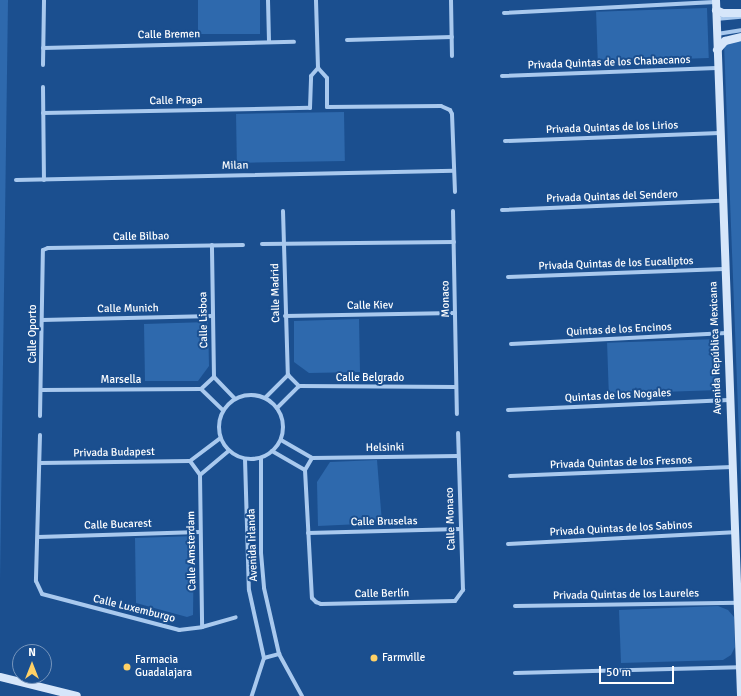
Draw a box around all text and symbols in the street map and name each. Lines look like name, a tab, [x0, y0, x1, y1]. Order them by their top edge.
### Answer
street label: Calle Bremen	[138, 28, 200, 42]
street label: Privada Quintas de los Chabacanos	[527, 54, 691, 72]
street label: Calle Praga	[149, 94, 203, 108]
street label: Privada Quintas de los Lirios	[546, 119, 678, 137]
street label: Milan	[222, 159, 248, 173]
street label: Privada Quintas del Sendero	[546, 188, 678, 206]
street label: Calle Bilbao	[113, 230, 169, 244]
street label: Privada Quintas de los Eucaliptos	[538, 255, 694, 273]
street label: Calle Madrid	[269, 263, 283, 323]
street label: Monaco	[439, 280, 453, 318]
street label: Avenida República Mexicana	[707, 281, 725, 415]
street label: Calle Lisboa	[197, 292, 211, 348]
street label: Calle Kiev	[347, 299, 393, 313]
street label: Calle Munich	[97, 302, 159, 316]
street label: Calle Oporto	[26, 305, 40, 363]
street label: Quintas de los Encinos	[566, 321, 672, 339]
street label: Calle Belgrado	[336, 371, 404, 385]
street label: Marsella	[101, 373, 141, 387]
street label: Quintas de los Nogales	[564, 387, 672, 405]
street label: Helsinki	[366, 441, 404, 455]
street label: Privada Budapest	[73, 446, 155, 460]
street label: Privada Quintas de los Fresnos	[550, 454, 692, 472]
street label: Calle Monaco	[443, 487, 459, 551]
street label: Avenida Irlanda	[245, 508, 261, 582]
street label: Calle Amsterdam	[185, 511, 199, 591]
street label: Calle Bruselas	[350, 515, 418, 529]
street label: Calle Bucarest	[84, 517, 152, 533]
street label: Privada Quintas de los Sabinos	[549, 519, 693, 539]
street label: Calle Berlín	[355, 587, 409, 601]
street label: Privada Quintas de los Laureles	[553, 587, 699, 603]
street label: Calle Luxemburgo	[92, 592, 176, 626]
north arrow	[12, 644, 52, 684]
text: N	[28, 646, 36, 659]
place label: Farmville	[382, 651, 425, 665]
marker: Farmville	[369, 653, 379, 663]
place label: Farmacia Guadalajara	[135, 654, 192, 680]
scale bar	[601, 658, 676, 684]
marker: Farmacia Guadalajara	[122, 662, 132, 672]
text: 50 m	[606, 665, 631, 680]

